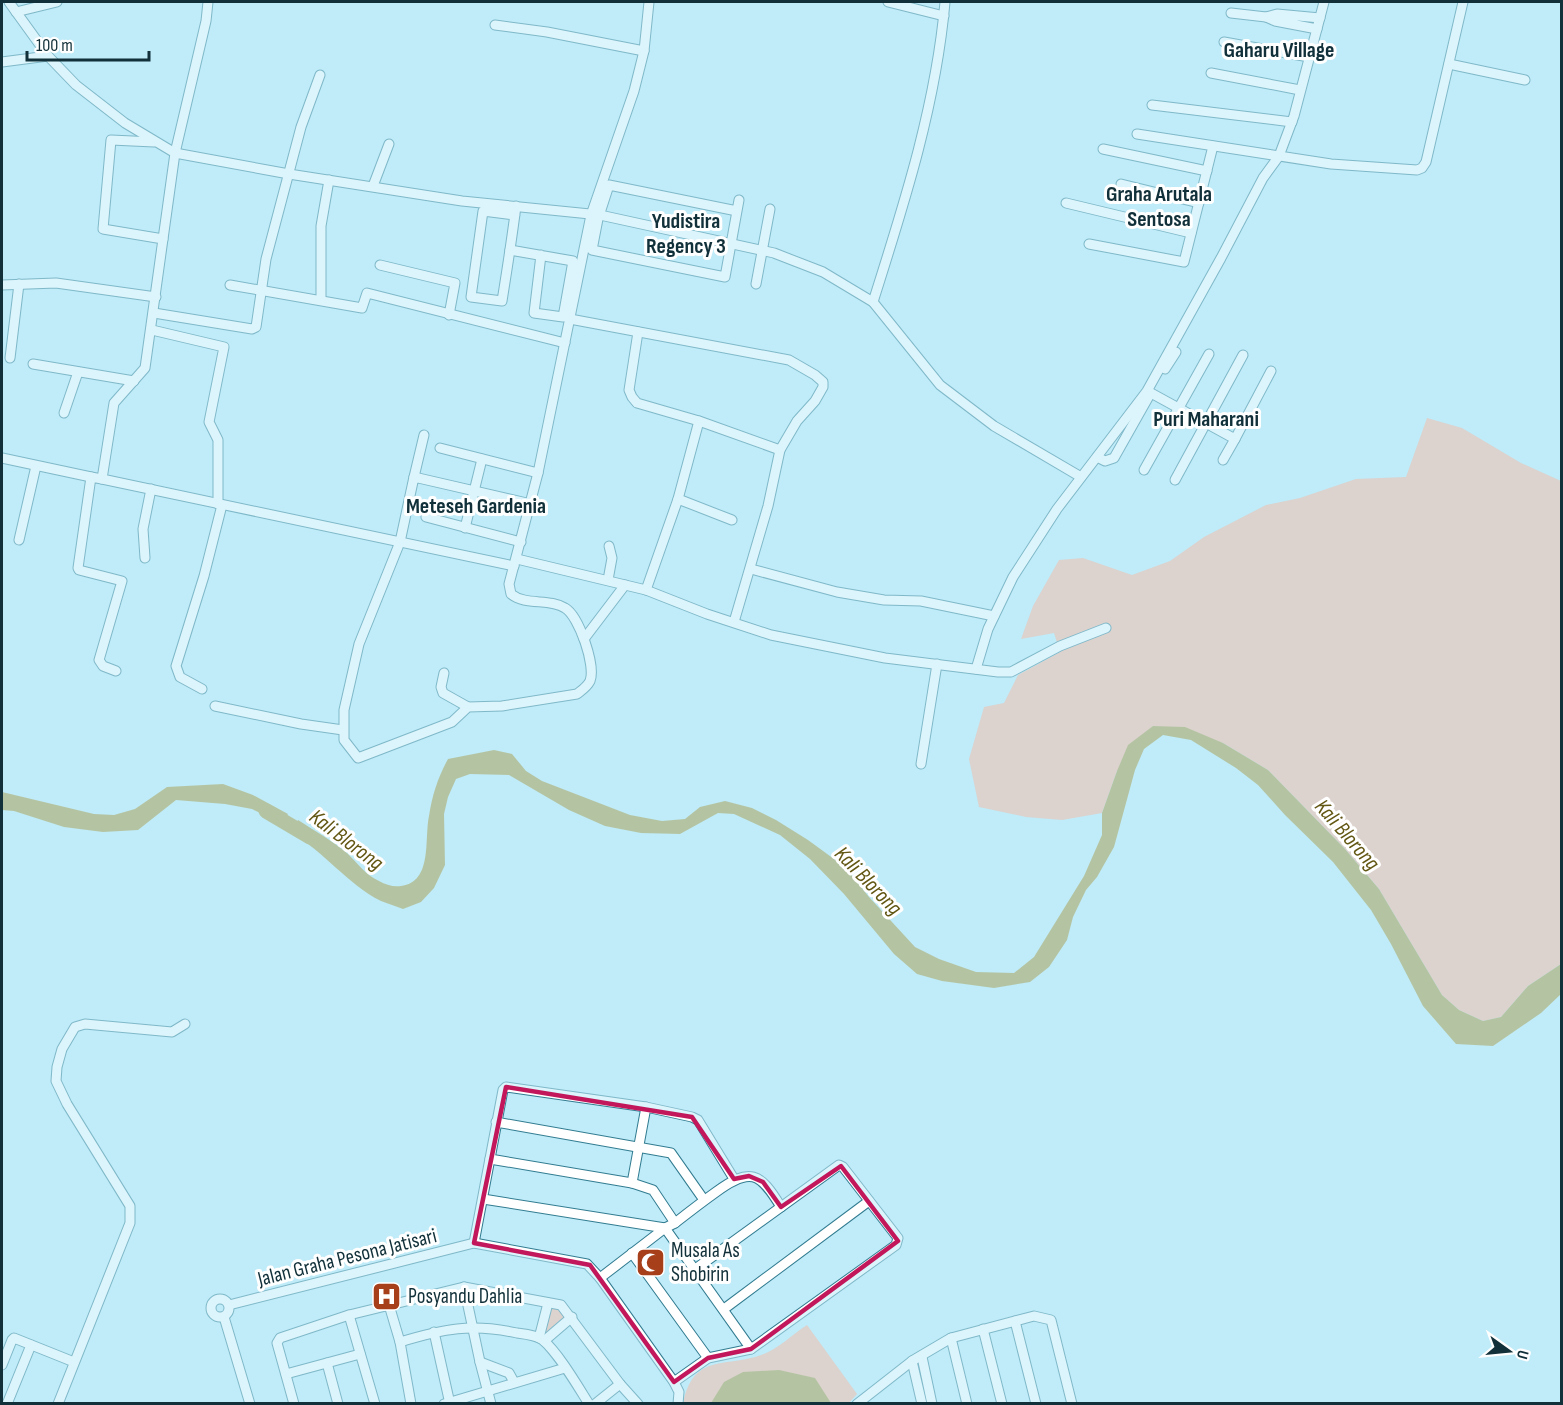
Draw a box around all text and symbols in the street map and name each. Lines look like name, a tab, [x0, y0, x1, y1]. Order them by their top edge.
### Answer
scale bar	[27, 24, 148, 62]
text: 100 m	[36, 35, 73, 56]
district label: Gaharu Village	[1224, 37, 1334, 64]
district label: Graha Arutala Sentosa	[1106, 181, 1212, 233]
district label: Yudistira Regency 3	[646, 208, 726, 260]
district label: Puri Maharani	[1153, 406, 1259, 433]
district label: Meteseh Gardenia	[406, 493, 546, 520]
water label: Kali Blorong	[1309, 794, 1385, 876]
water label: Kali Blorong	[304, 804, 388, 877]
water label: Kali Blorong	[828, 841, 907, 921]
street label: Jalan Graha Pesona Jatisari	[254, 1223, 439, 1292]
place label: Musala As Shobirin	[671, 1238, 740, 1287]
mosque icon: Musala As Shobirin	[634, 1246, 666, 1278]
hospital icon: Posyandu Dahlia	[371, 1280, 403, 1312]
place label: Posyandu Dahlia	[408, 1284, 522, 1309]
north arrow	[1479, 1321, 1539, 1381]
text: U	[1512, 1348, 1532, 1361]

